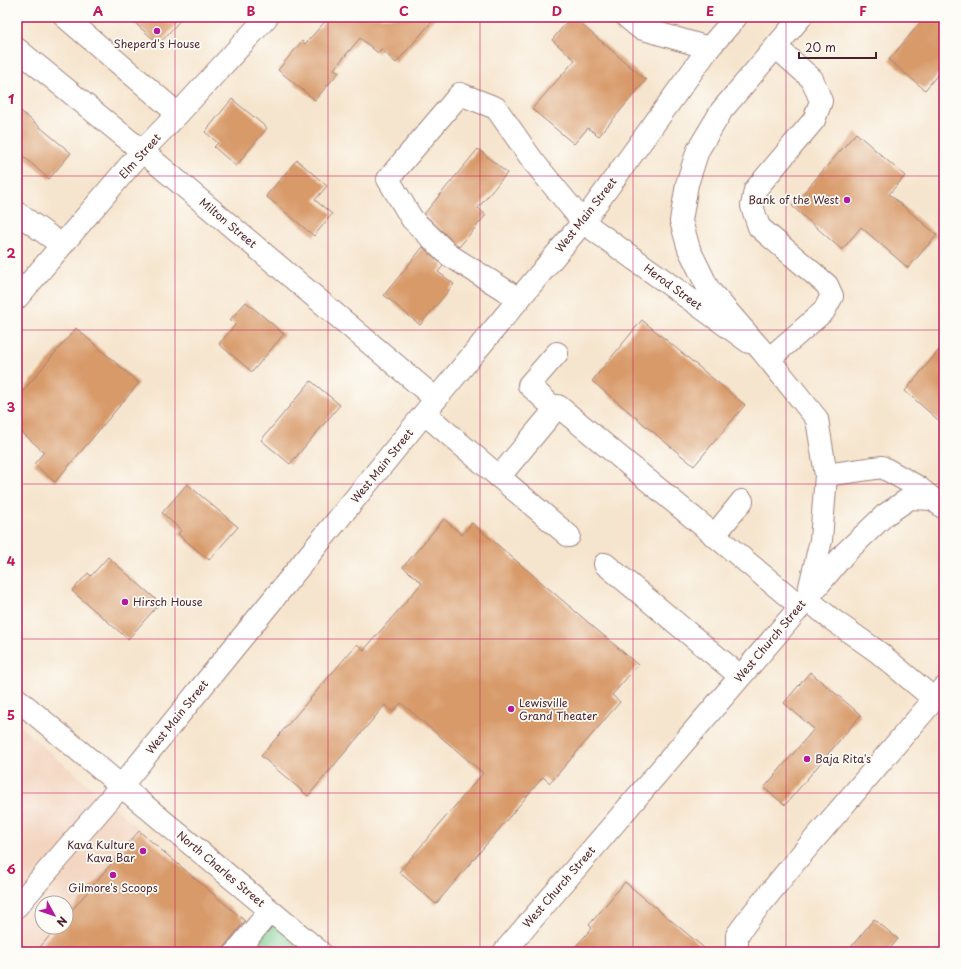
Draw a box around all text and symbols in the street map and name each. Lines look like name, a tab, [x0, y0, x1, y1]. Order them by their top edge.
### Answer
text: A	[93, 1, 103, 20]
text: B	[247, 1, 256, 20]
text: C	[399, 1, 409, 20]
text: D	[552, 1, 562, 20]
text: E	[706, 1, 714, 20]
text: F	[859, 1, 867, 20]
marker: Sheperd's House	[152, 26, 162, 36]
scale bar	[799, 34, 876, 60]
place label: Sheperd's House	[114, 35, 200, 52]
text: 20 m	[805, 38, 836, 56]
text: 1	[8, 89, 14, 108]
street label: Elm Street	[115, 129, 165, 182]
street label: West Main Street	[551, 173, 621, 256]
place label: Bank of the West	[748, 191, 840, 208]
street label: Milton Street	[196, 194, 261, 252]
marker: Bank of the West	[842, 195, 852, 205]
text: 2	[6, 243, 16, 262]
street label: Herod Street	[641, 260, 706, 314]
text: 3	[7, 397, 16, 416]
street label: West Main Street	[346, 424, 417, 507]
text: 4	[7, 551, 16, 570]
place label: Hirsch House	[133, 593, 203, 610]
street label: West Church Street	[730, 595, 810, 686]
marker: Hirsch House	[120, 597, 130, 607]
street label: West Main Street	[141, 675, 212, 758]
place label: Lewisville Grand Theater	[519, 694, 598, 724]
marker: Lewisville Grand Theater	[506, 704, 516, 714]
text: 5	[7, 705, 15, 724]
place label: Baja Rita's	[815, 750, 871, 767]
marker: Baja Rita's	[802, 754, 812, 764]
street label: North Charles Street	[174, 827, 270, 911]
place label: Kava Kulture Kava Bar	[67, 836, 135, 866]
street label: West Church Street	[518, 842, 599, 931]
marker: Kava Kulture Kava Bar	[138, 846, 148, 856]
text: 6	[6, 859, 16, 878]
marker: Gilmore's Scoops	[108, 870, 118, 880]
place label: Gilmore's Scoops	[68, 879, 158, 896]
north arrow	[34, 895, 74, 935]
text: N	[53, 913, 71, 931]

